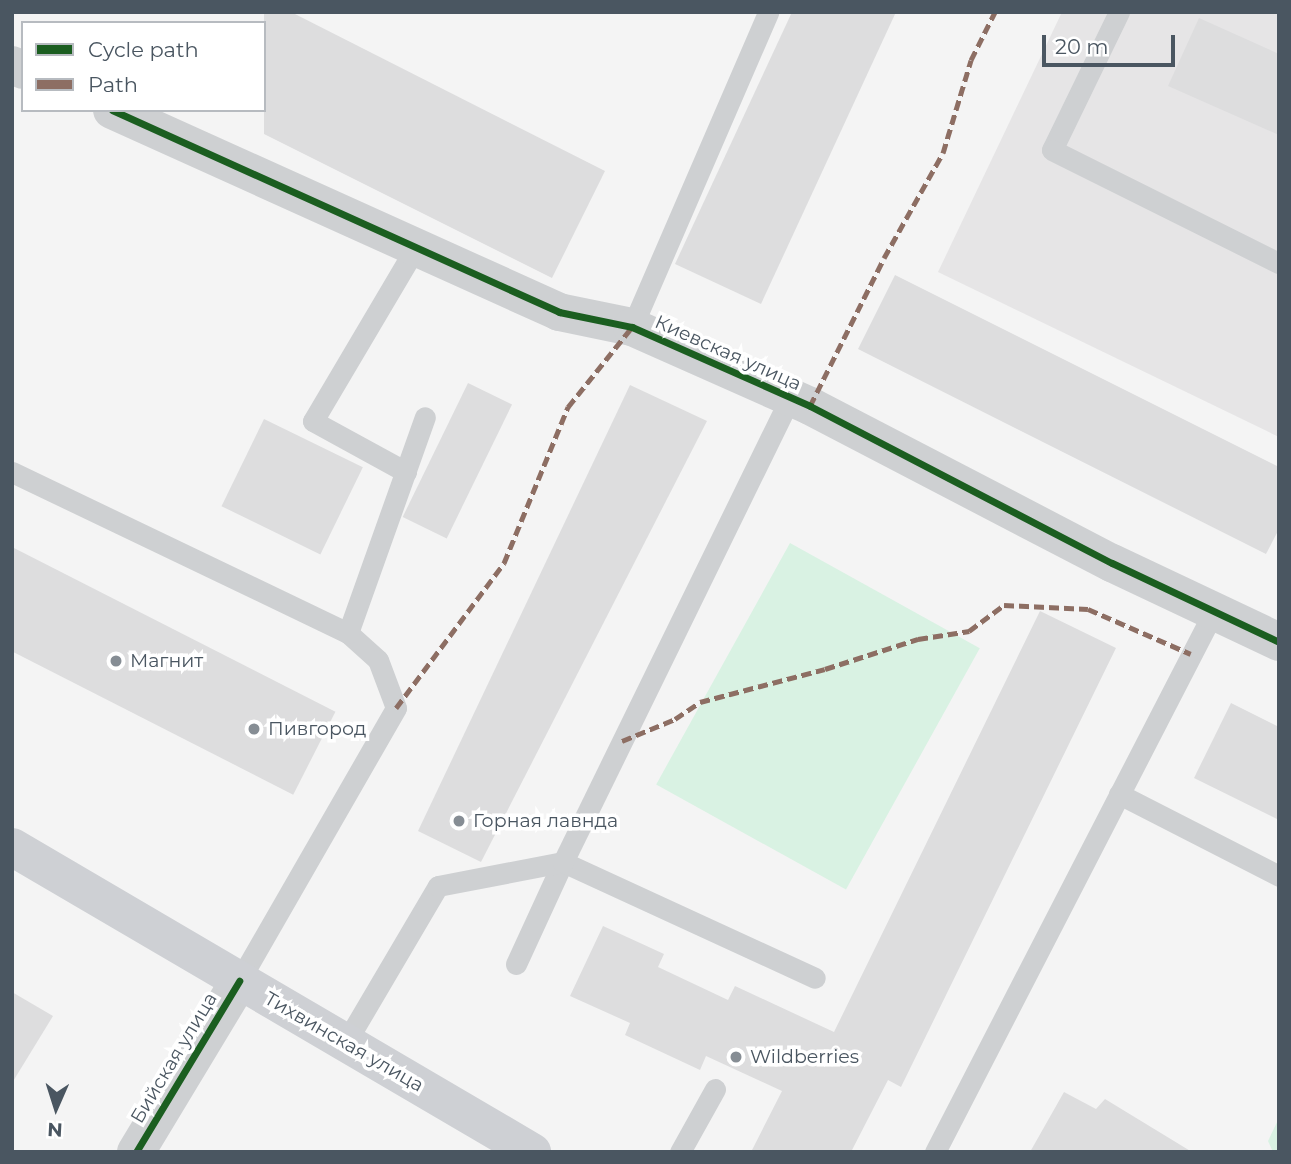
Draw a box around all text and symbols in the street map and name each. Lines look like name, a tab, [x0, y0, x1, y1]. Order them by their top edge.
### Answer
legend	[21, 21, 266, 112]
scale bar	[1046, 21, 1179, 65]
text: 20 m	[1055, 34, 1109, 59]
text: Cycle path	[88, 37, 199, 62]
text: Path	[88, 72, 138, 97]
street label: Киевская улица	[651, 310, 805, 396]
place label: Магнит	[130, 650, 203, 672]
marker: Магнит	[108, 653, 124, 669]
place label: Пивгород	[268, 718, 366, 740]
marker: Пивгород	[246, 721, 262, 737]
place label: Горная лавнда	[473, 810, 618, 832]
marker: Горная лавнда	[451, 813, 467, 829]
street label: Тихвинская улица	[260, 987, 428, 1097]
street label: Бийская улица	[126, 989, 222, 1127]
place label: Wildberries	[750, 1046, 859, 1068]
marker: Wildberries	[728, 1049, 744, 1065]
north arrow	[21, 1073, 91, 1143]
text: N	[47, 1118, 63, 1141]

